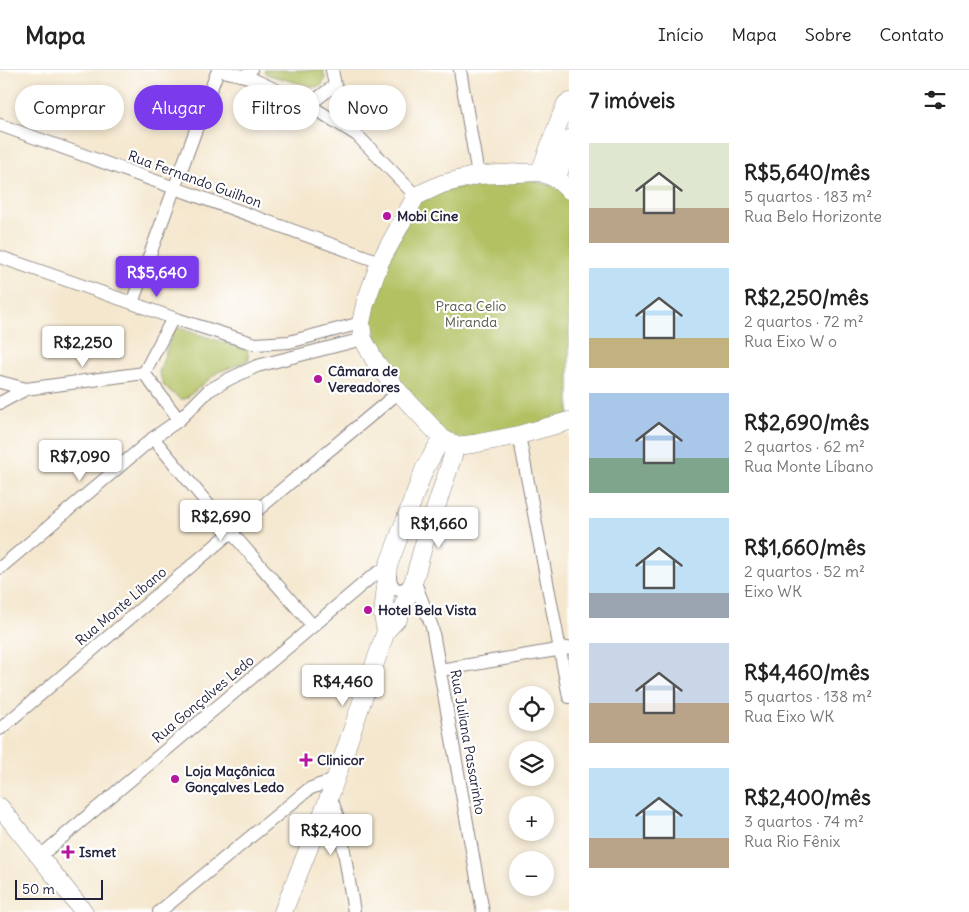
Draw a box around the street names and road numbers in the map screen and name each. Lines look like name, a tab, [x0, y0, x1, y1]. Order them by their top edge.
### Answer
street label: Rua Fernando Guilhon	[126, 146, 264, 212]
street label: Rua Monte Líbano	[72, 563, 170, 649]
street label: Rua Gonçalves Ledo	[148, 651, 258, 747]
street label: Rua Juliana Passarinho	[446, 668, 490, 816]

